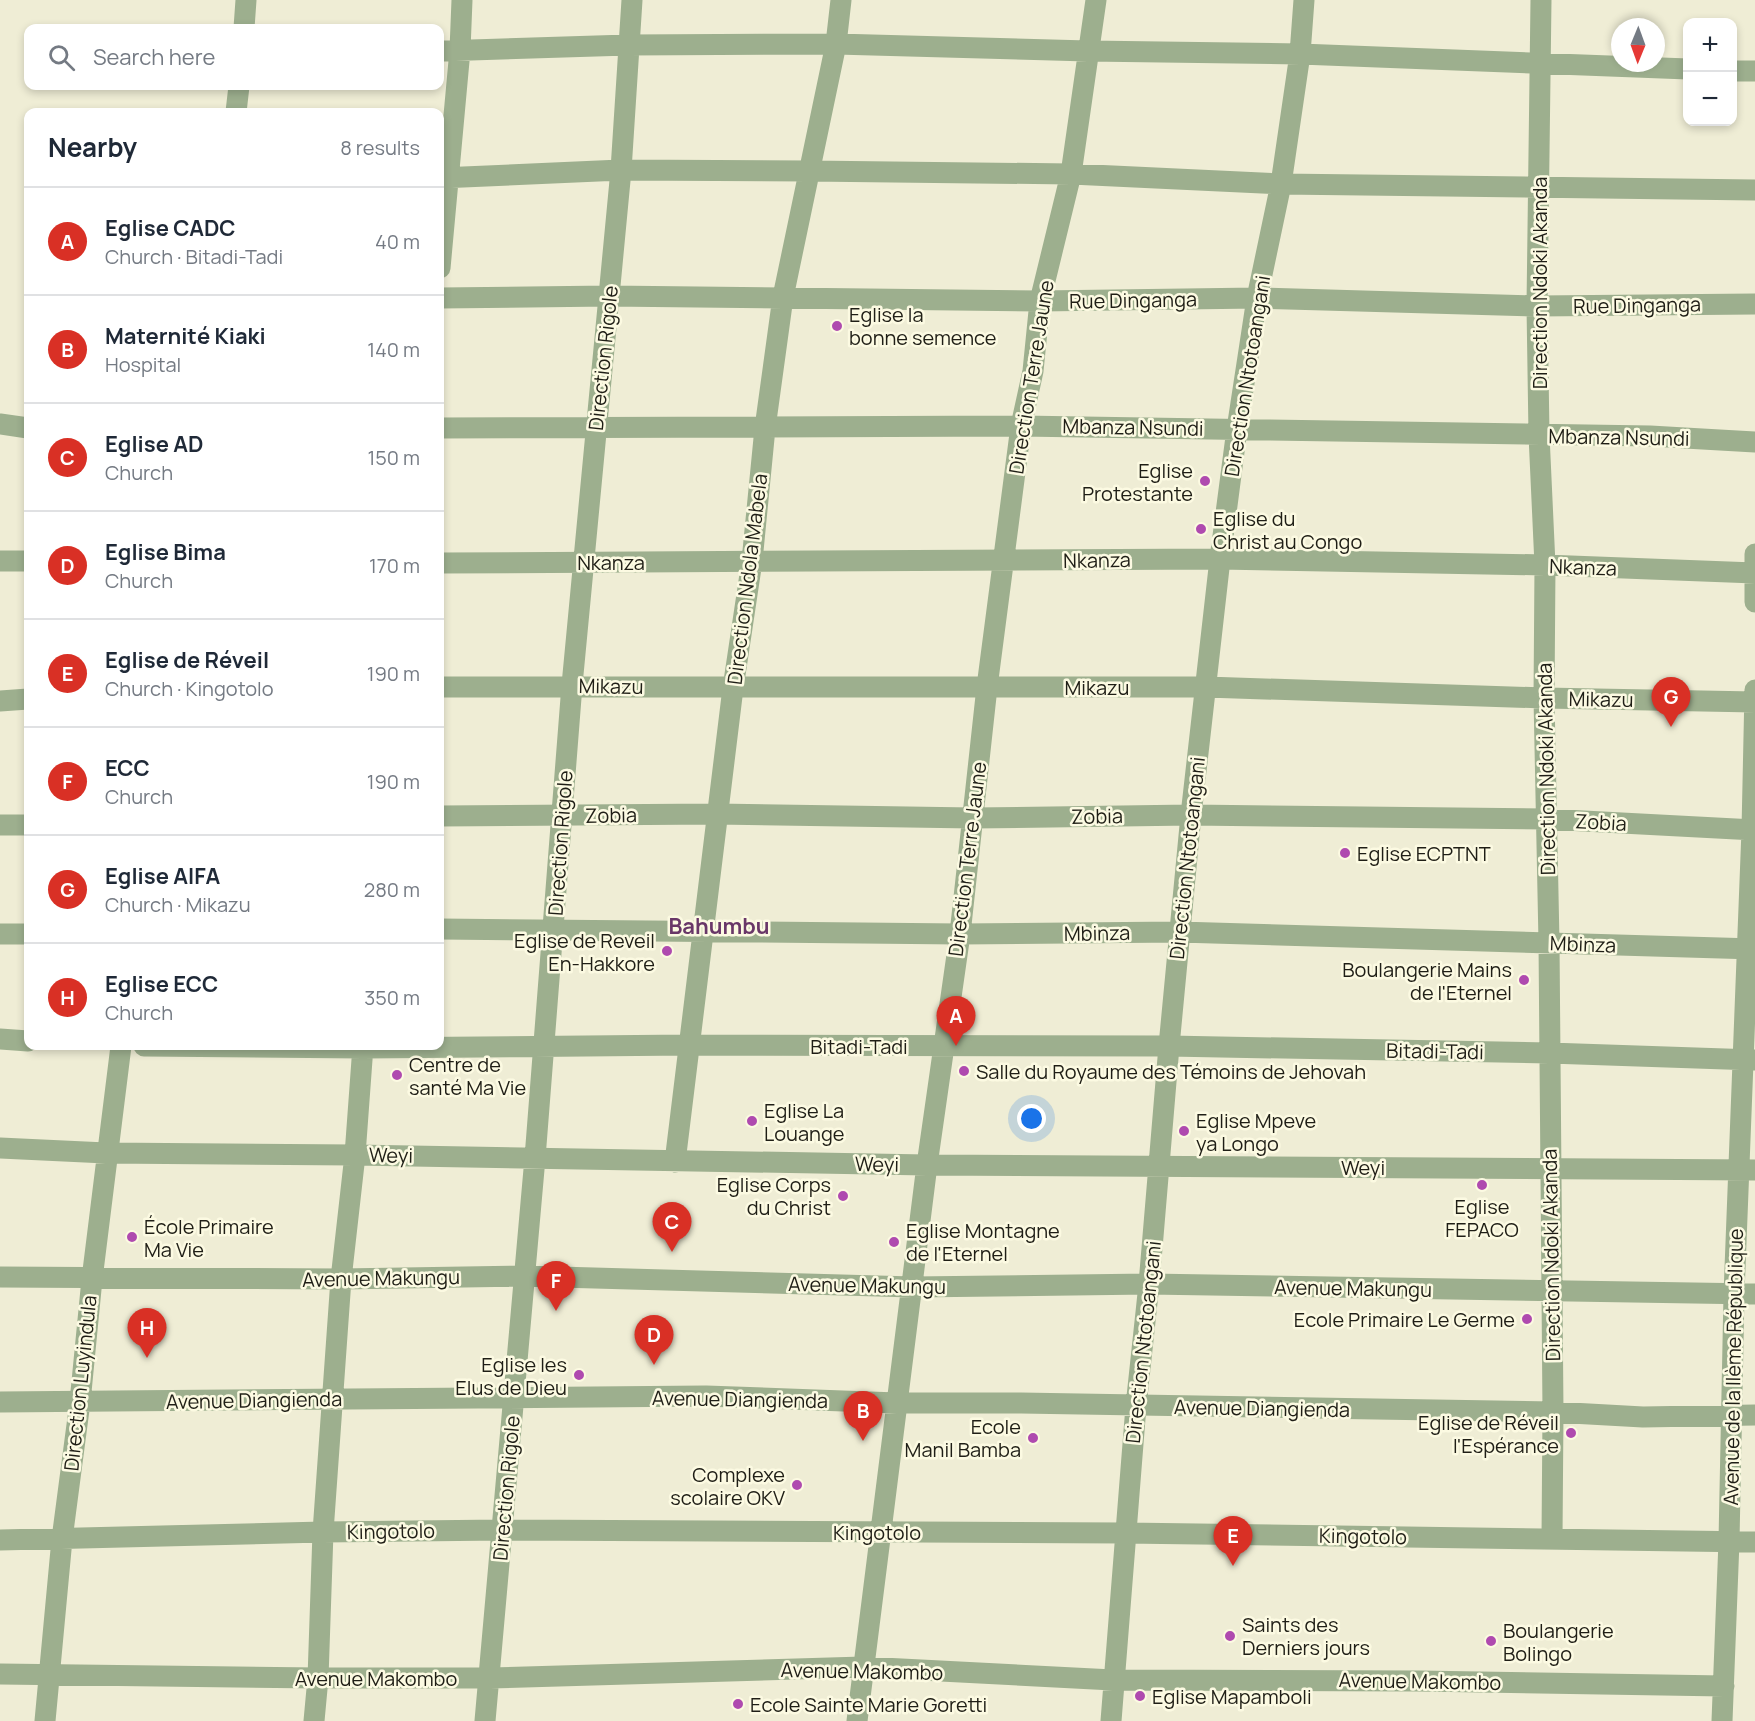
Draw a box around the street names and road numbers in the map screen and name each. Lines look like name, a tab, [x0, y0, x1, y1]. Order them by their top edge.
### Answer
street label: Direction Ndoki Akanda	[1526, 177, 1553, 389]
street label: Direction Ntotoangani	[1218, 273, 1276, 479]
street label: Direction Terre Jaune	[1002, 278, 1060, 476]
street label: Direction Rigole	[582, 284, 624, 432]
street label: Rue Dinganga	[1069, 285, 1197, 315]
street label: Rue Dinganga	[1573, 290, 1701, 320]
street label: Mbanza Nsundi	[1062, 412, 1204, 442]
street label: Mbanza Nsundi	[1548, 422, 1690, 452]
street label: Direction Ndola Mabela	[721, 472, 773, 686]
street label: Nkanza	[1063, 546, 1131, 574]
street label: Nkanza	[577, 549, 645, 576]
street label: Nkanza	[1549, 552, 1617, 582]
street label: Direction Ndoki Akanda	[1531, 662, 1561, 876]
street label: Mikazu	[578, 672, 644, 700]
street label: Mikazu	[1065, 674, 1129, 701]
street label: Mikazu	[1568, 685, 1634, 713]
street label: Direction Ntotoangani	[1163, 755, 1211, 961]
street label: Direction Terre Jaune	[942, 760, 992, 958]
street label: Direction Rigole	[541, 769, 579, 917]
street label: Zobia	[585, 801, 637, 829]
street label: Zobia	[1071, 802, 1123, 830]
street label: Zobia	[1574, 807, 1628, 837]
street label: Mbinza	[1064, 919, 1130, 947]
street label: Mbinza	[1549, 929, 1617, 959]
street label: Bitadi-Tadi	[810, 1033, 908, 1060]
street label: Bitadi-Tadi	[1386, 1037, 1484, 1065]
street label: Weyi	[369, 1141, 413, 1169]
street label: Direction Ndoki Akanda	[1536, 1148, 1566, 1362]
street label: Weyi	[855, 1150, 899, 1178]
street label: Weyi	[1341, 1154, 1385, 1181]
street label: Avenue de la IIème République	[1717, 1228, 1749, 1506]
street label: Direction Ntotoangani	[1119, 1239, 1167, 1445]
street label: Avenue Makungu	[302, 1263, 460, 1293]
street label: Avenue Makungu	[788, 1270, 946, 1300]
street label: Avenue Makungu	[1274, 1273, 1432, 1303]
street label: Direction Luyindula	[57, 1294, 103, 1472]
street label: Avenue Diangienda	[652, 1384, 828, 1414]
street label: Avenue Diangienda	[166, 1385, 342, 1415]
street label: Avenue Diangienda	[1174, 1393, 1350, 1423]
street label: Direction Rigole	[486, 1414, 526, 1562]
street label: Kingotolo	[347, 1517, 435, 1545]
street label: Kingotolo	[833, 1519, 921, 1546]
street label: Kingotolo	[1319, 1522, 1407, 1550]
street label: Avenue Makombo	[780, 1656, 944, 1686]
street label: Avenue Makombo	[295, 1665, 457, 1692]
street label: Avenue Makombo	[1338, 1666, 1502, 1696]

